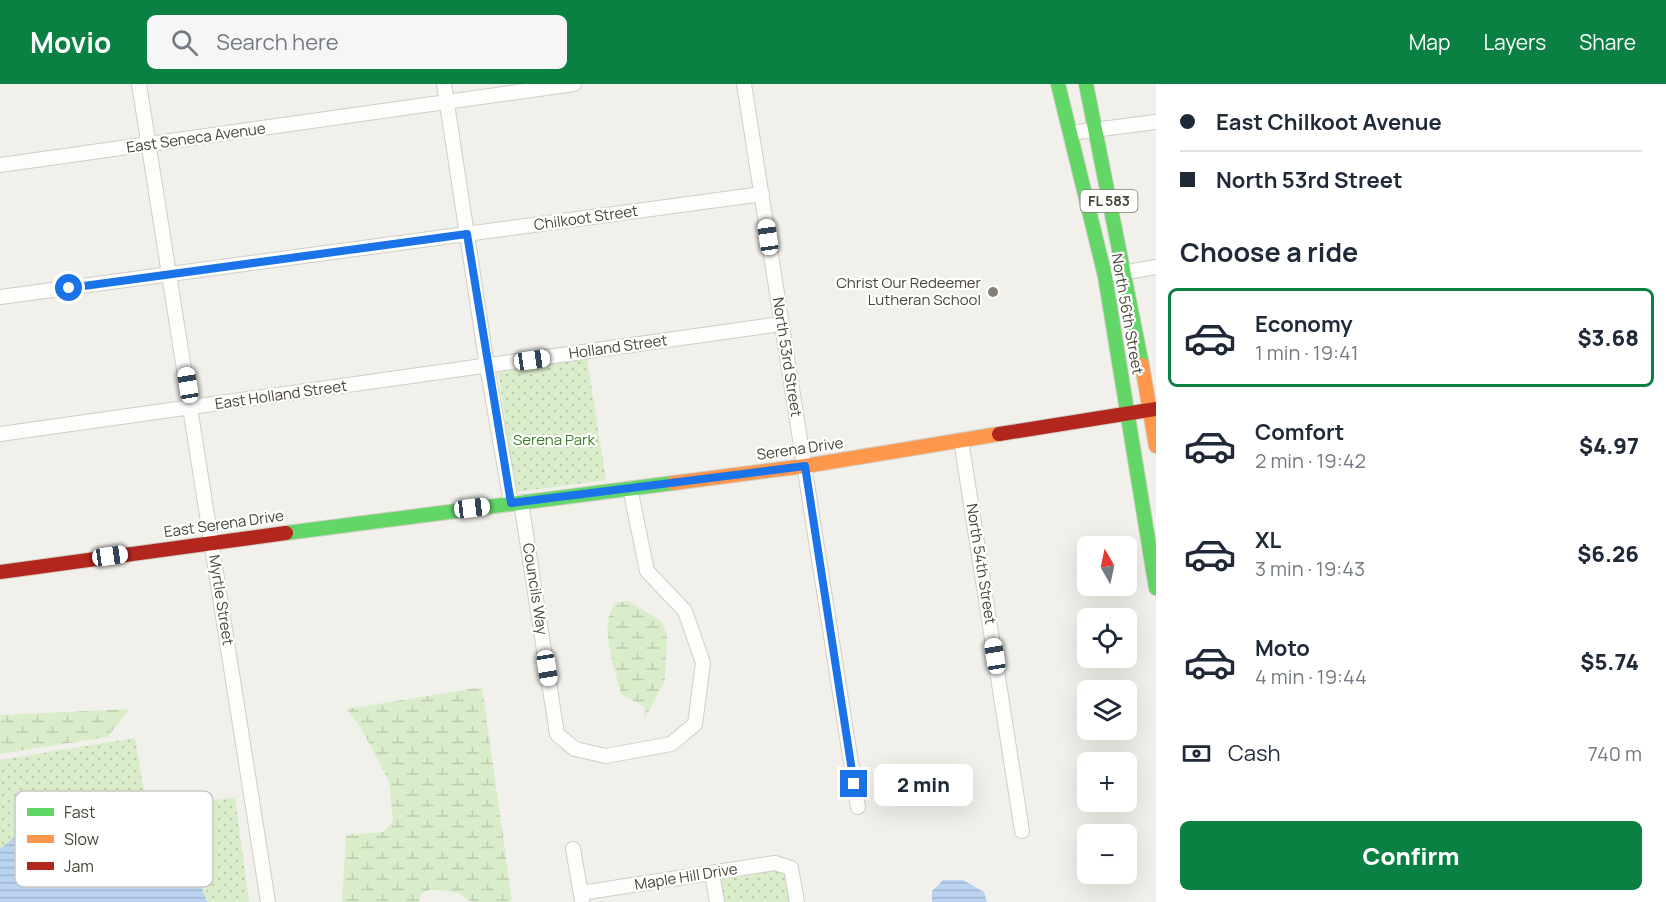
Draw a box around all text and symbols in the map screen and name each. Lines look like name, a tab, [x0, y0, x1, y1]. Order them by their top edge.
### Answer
search box	[147, 15, 567, 69]
text: Movio	[30, 23, 111, 61]
icon: search	[168, 26, 201, 59]
text: Search here	[216, 27, 339, 57]
text: Map	[1409, 28, 1450, 56]
text: Layers	[1483, 28, 1546, 56]
text: Share	[1579, 28, 1636, 56]
text: East Chilkoot Avenue	[1216, 107, 1442, 137]
street label: East Seneca Avenue	[125, 117, 267, 158]
text: North 53rd Street	[1216, 165, 1403, 195]
road number: FL 583	[1080, 190, 1138, 212]
street label: Chilkoot Street	[533, 200, 639, 235]
car	[757, 218, 779, 256]
text: Choose a ride	[1180, 233, 1358, 270]
street label: North 56th Street	[1107, 252, 1148, 376]
place label: Christ Our Redeemer Lutheran School	[836, 272, 982, 310]
route start	[55, 274, 82, 301]
marker: Christ Our Redeemer Lutheran School	[986, 285, 1000, 299]
street label: North 53rd Street	[768, 296, 807, 418]
text: Economy	[1255, 309, 1353, 339]
icon: car	[1183, 311, 1237, 365]
text: $3.68	[1577, 323, 1639, 353]
street label: Holland Street	[567, 329, 669, 364]
text: 1 min · 19:41	[1255, 339, 1359, 366]
car	[513, 349, 551, 371]
car	[176, 366, 200, 404]
street label: East Holland Street	[214, 375, 348, 414]
text: Comfort	[1255, 417, 1344, 447]
icon: car	[1183, 419, 1237, 473]
park label: Serena Park	[513, 429, 596, 450]
text: $4.97	[1579, 431, 1639, 461]
street label: Serena Drive	[755, 432, 845, 465]
text: 2 min · 19:42	[1255, 447, 1366, 474]
car	[453, 497, 491, 519]
street label: North 54th Street	[962, 502, 1001, 626]
street label: East Serena Drive	[163, 505, 285, 542]
text: XL	[1255, 525, 1281, 555]
icon: car	[1183, 527, 1237, 581]
north arrow	[1077, 536, 1137, 596]
map controls	[1077, 536, 1137, 884]
text: $6.26	[1577, 539, 1639, 569]
street label: Councils Way	[518, 542, 553, 636]
car	[91, 545, 129, 567]
street label: Myrtle Street	[204, 553, 239, 647]
text: 3 min · 19:43	[1255, 555, 1365, 582]
button: locate	[1077, 608, 1137, 668]
text: Moto	[1255, 633, 1310, 663]
icon: car	[1183, 635, 1237, 689]
car	[983, 637, 1007, 675]
text: $5.74	[1580, 647, 1639, 677]
car	[535, 649, 559, 687]
text: 4 min · 19:44	[1255, 663, 1367, 690]
button: layers	[1077, 680, 1137, 740]
icon: cash	[1180, 737, 1213, 770]
text: Cash	[1228, 738, 1281, 768]
text: 740 m	[1588, 740, 1642, 767]
button: +	[1077, 752, 1137, 812]
callout: 2 min	[875, 763, 974, 805]
route end	[840, 770, 867, 797]
text: 2 min	[897, 771, 950, 798]
legend	[15, 791, 213, 887]
text: Fast	[64, 801, 95, 823]
button: Confirm	[1180, 821, 1642, 890]
button: −	[1077, 824, 1137, 884]
text: Slow	[64, 828, 99, 850]
text: Jam	[64, 855, 94, 877]
street label: Maple Hill Drive	[633, 858, 739, 895]

